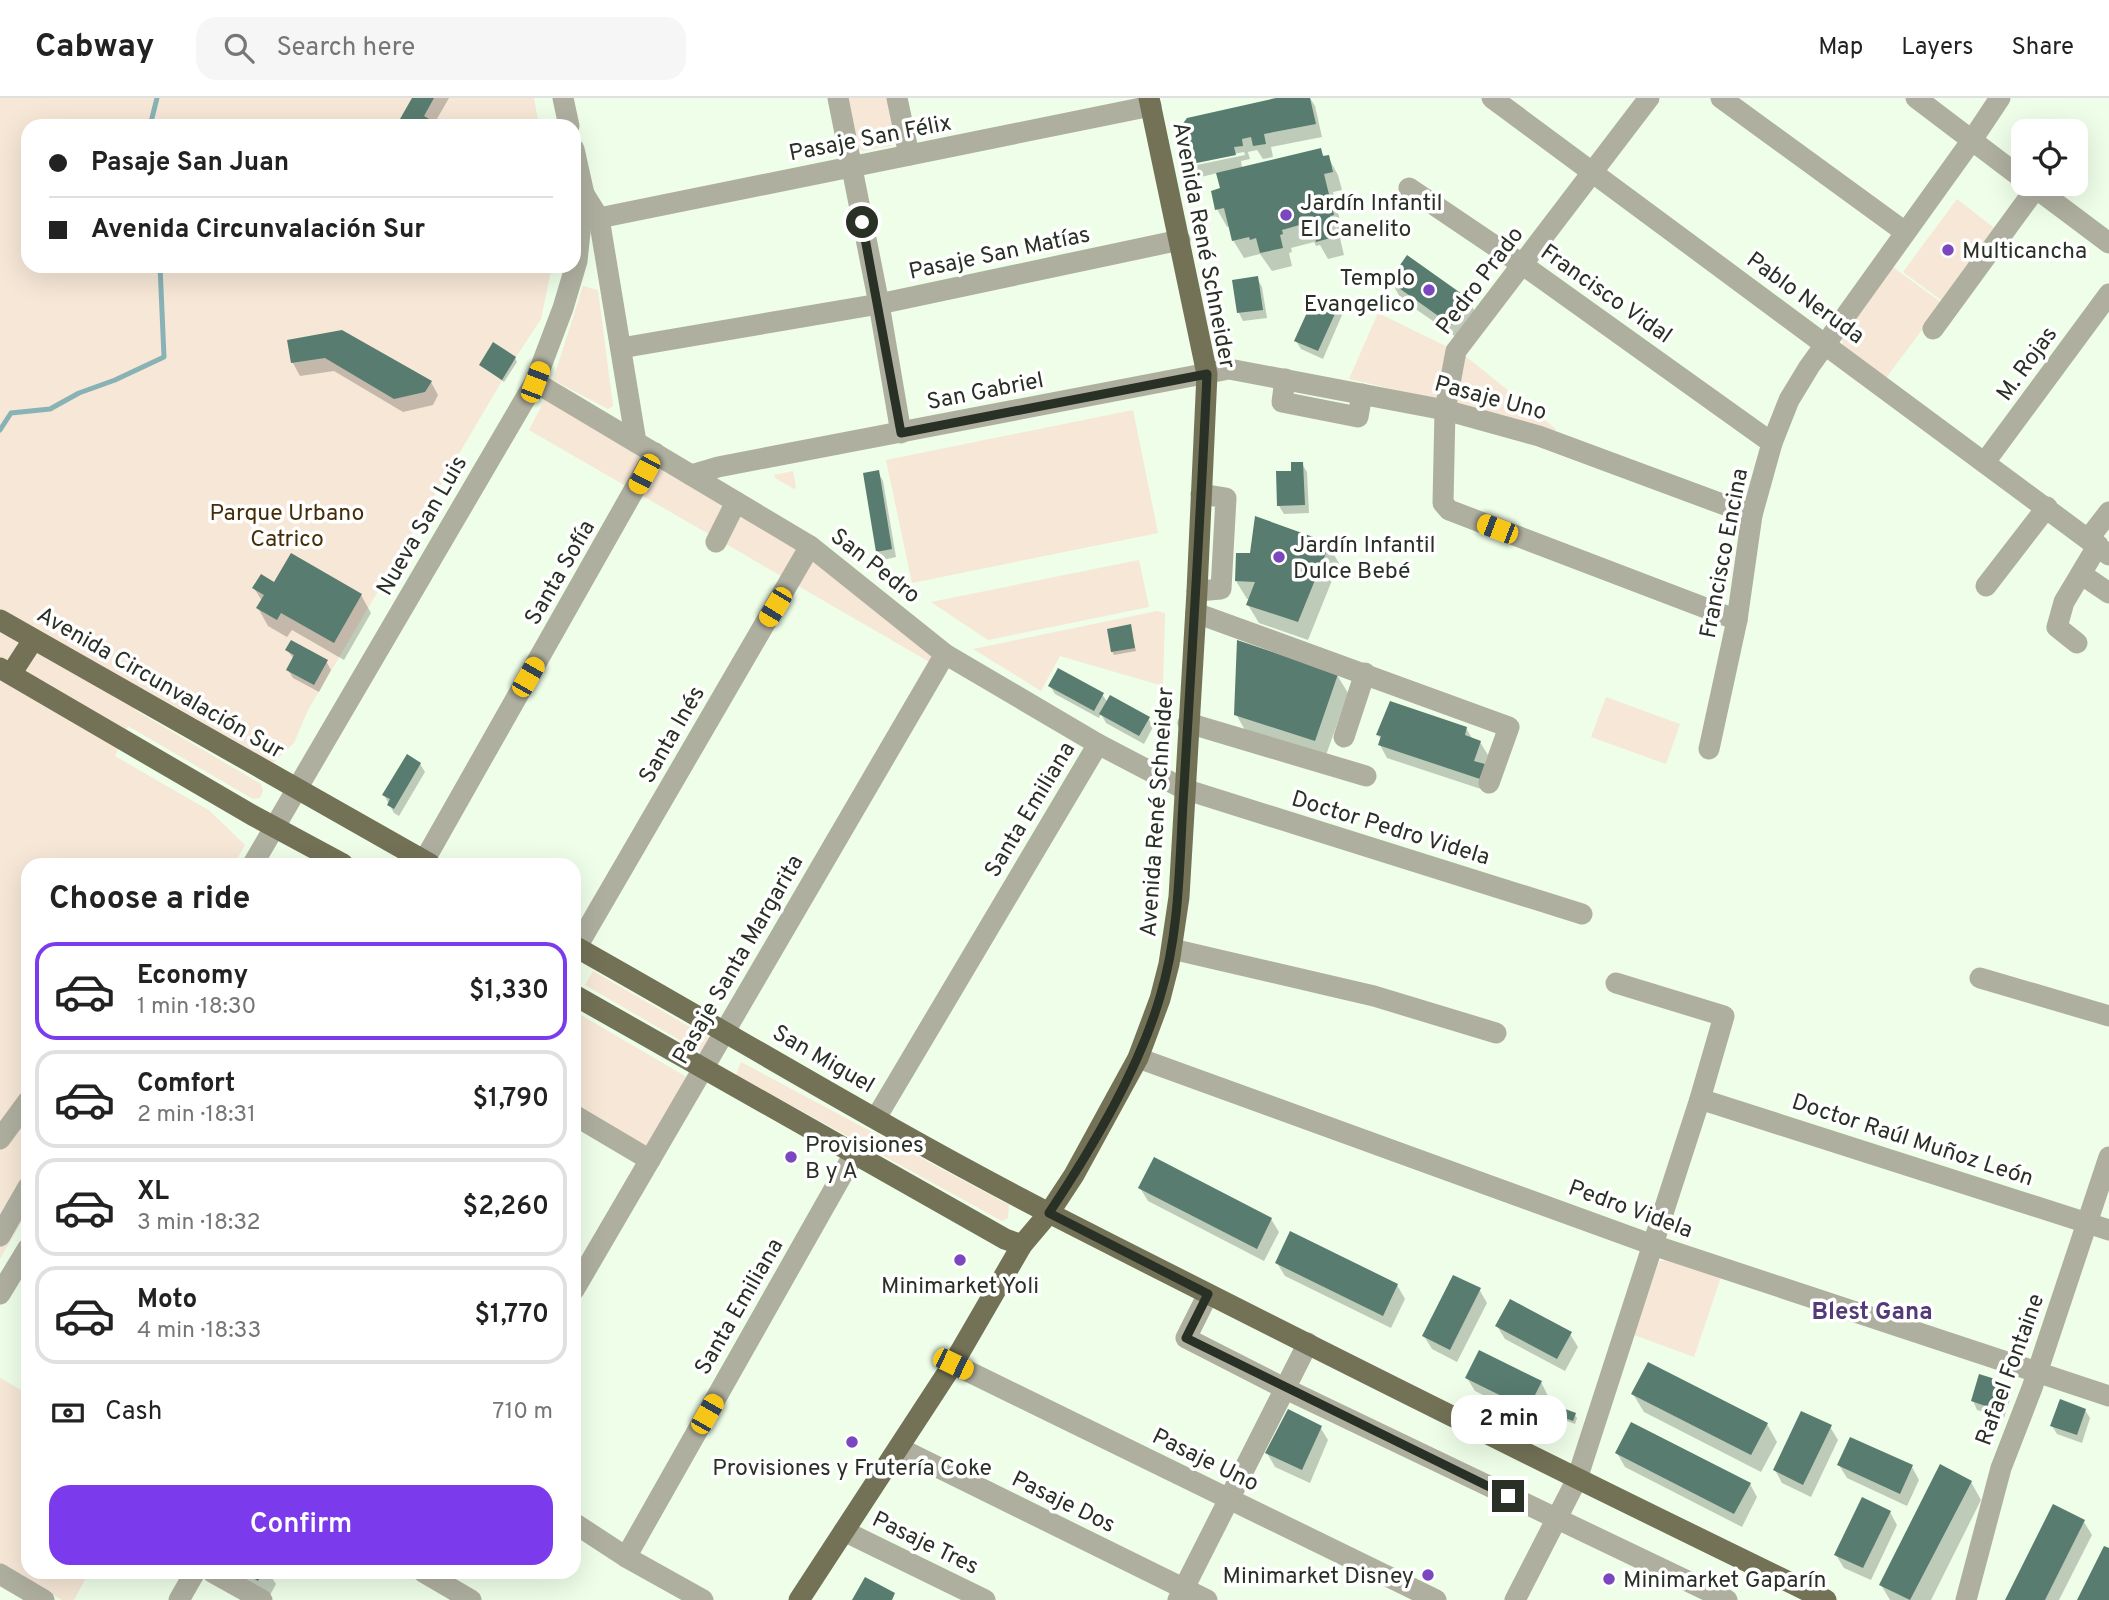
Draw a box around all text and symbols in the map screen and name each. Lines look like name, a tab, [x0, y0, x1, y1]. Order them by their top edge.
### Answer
search box	[196, 17, 686, 80]
text: Cabway	[35, 27, 154, 69]
icon: search	[220, 29, 258, 67]
text: Search here	[276, 32, 415, 65]
text: Map	[1818, 33, 1863, 63]
text: Layers	[1901, 33, 1973, 63]
text: Share	[2011, 33, 2074, 63]
street label: Pasaje San Félix	[787, 109, 954, 169]
map controls	[2011, 119, 2088, 196]
button: locate	[2011, 119, 2088, 196]
street label: Avenida René Schneider	[1164, 120, 1241, 371]
text: Pasaje San Juan	[91, 147, 289, 180]
place label: Jardín Infantil El Canelito	[1300, 190, 1443, 245]
route start	[846, 206, 878, 238]
marker: Jardín Infantil El Canelito	[1278, 207, 1294, 223]
text: Avenida Circunvalación Sur	[91, 214, 425, 247]
street label: Pasaje San Matías	[906, 221, 1093, 288]
street label: Pedro Prado	[1431, 222, 1531, 341]
place label: Multicancha	[1962, 238, 2087, 267]
street label: Francisco Vidal	[1534, 239, 1677, 351]
marker: Multicancha	[1940, 242, 1956, 258]
street label: Pablo Neruda	[1740, 246, 1869, 352]
place label: Templo Evangelico	[1304, 265, 1415, 320]
marker: Templo Evangelico	[1421, 282, 1437, 298]
street label: M. Rojas	[1991, 321, 2065, 407]
car	[518, 359, 553, 405]
street label: San Gabriel	[925, 367, 1046, 418]
street label: Pasaje Uno	[1431, 371, 1550, 428]
street label: Nueva San Luis	[371, 451, 475, 601]
car	[625, 451, 664, 497]
street label: Francisco Encina	[1695, 466, 1756, 641]
park label: Parque Urbano Catrico	[210, 500, 364, 555]
car	[1474, 512, 1521, 546]
street label: Santa Sofía	[520, 516, 603, 631]
street label: San Pedro	[824, 523, 925, 611]
place label: Jardín Infantil Dulce Bebé	[1293, 532, 1436, 587]
marker: Jardín Infantil Dulce Bebé	[1271, 549, 1287, 565]
car	[756, 584, 795, 630]
street label: Avenida Circunvalación Sur	[31, 601, 289, 767]
car	[509, 654, 548, 700]
street label: Santa Inés	[634, 681, 713, 789]
street label: Avenida René Schneider	[1135, 686, 1182, 938]
street label: Santa Emiliana	[979, 737, 1083, 883]
street label: Doctor Pedro Videla	[1288, 785, 1493, 873]
street label: Pasaje Santa Margarita	[667, 850, 811, 1070]
text: Choose a ride	[49, 880, 250, 920]
icon: car	[53, 960, 116, 1023]
text: Economy	[137, 960, 248, 993]
text: $1,330	[469, 975, 549, 1008]
text: 1 min · 18:30	[137, 993, 256, 1022]
street label: San Miguel	[767, 1019, 879, 1101]
icon: car	[53, 1068, 116, 1131]
text: Comfort	[137, 1068, 235, 1101]
text: $1,790	[473, 1083, 549, 1116]
street label: Doctor Raúl Muñoz León	[1788, 1089, 2037, 1194]
text: 2 min · 18:31	[137, 1101, 256, 1130]
place label: Provisiones B y A	[805, 1132, 924, 1187]
marker: Provisiones B y A	[783, 1149, 799, 1165]
street label: Pedro Videla	[1564, 1174, 1696, 1246]
icon: car	[53, 1176, 116, 1239]
text: XL	[137, 1176, 169, 1209]
text: $2,260	[463, 1191, 549, 1224]
text: 3 min · 18:32	[137, 1209, 261, 1238]
street label: Santa Emiliana	[689, 1234, 791, 1381]
marker: Minimarket Yoli	[952, 1252, 968, 1268]
place label: Minimarket Yoli	[881, 1273, 1039, 1302]
icon: car	[53, 1284, 116, 1347]
text: Moto	[137, 1284, 197, 1317]
street label: Rafael Fontaine	[1970, 1290, 2052, 1450]
district label: Blest Gana	[1811, 1298, 1933, 1328]
text: $1,770	[474, 1299, 549, 1332]
text: 4 min · 18:33	[137, 1317, 261, 1346]
car	[930, 1345, 977, 1383]
car	[688, 1391, 727, 1437]
icon: cash	[49, 1394, 87, 1432]
callout: 2 min	[1450, 1394, 1566, 1444]
text: Cash	[105, 1396, 162, 1429]
text: 710 m	[492, 1398, 553, 1427]
text: 2 min	[1479, 1405, 1539, 1434]
street label: Pasaje Uno	[1147, 1423, 1263, 1500]
marker: Provisiones y Frutería Coke	[844, 1434, 860, 1450]
place label: Provisiones y Frutería Coke	[712, 1455, 992, 1484]
street label: Pasaje Dos	[1006, 1466, 1120, 1541]
route end	[1492, 1480, 1524, 1512]
button: Confirm	[49, 1485, 553, 1565]
street label: Pasaje Tres	[867, 1506, 983, 1582]
place label: Minimarket Disney	[1223, 1563, 1414, 1592]
marker: Minimarket Disney	[1420, 1567, 1436, 1583]
place label: Minimarket Gaparín	[1623, 1567, 1826, 1596]
marker: Minimarket Gaparín	[1601, 1571, 1617, 1587]

